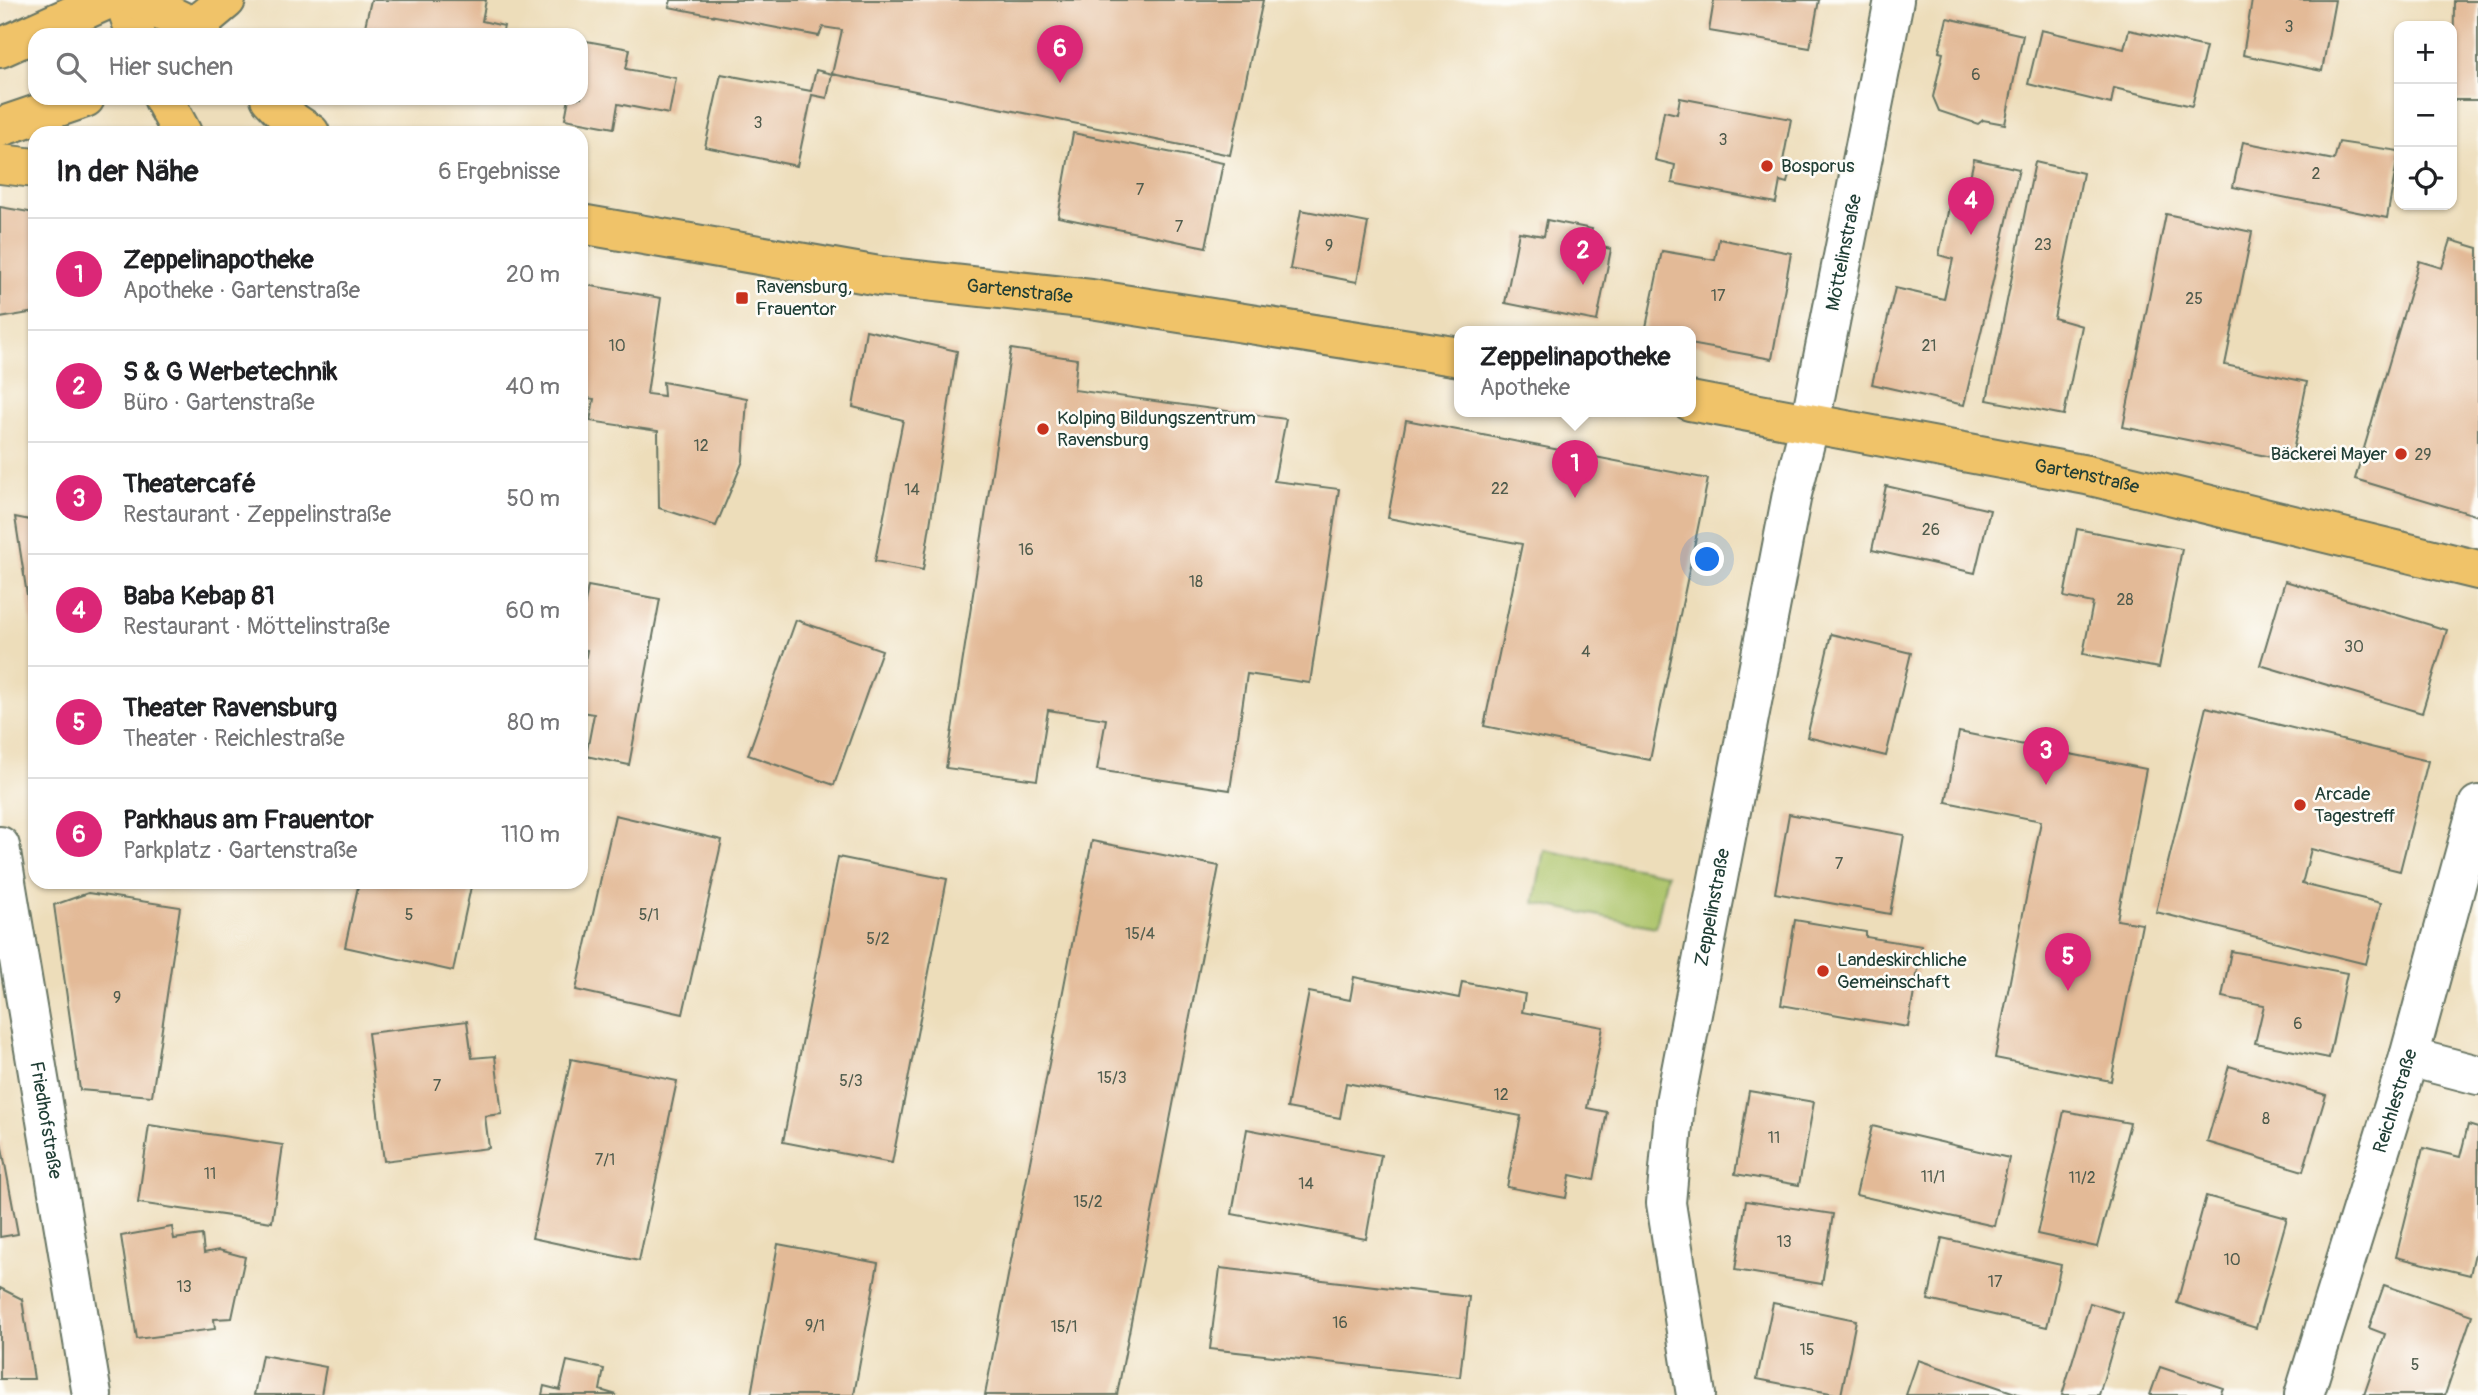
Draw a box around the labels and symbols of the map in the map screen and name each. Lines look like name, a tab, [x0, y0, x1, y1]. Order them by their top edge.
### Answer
house number: 3	[2285, 17, 2294, 37]
pin: 6	[1037, 25, 1083, 83]
house number: 6	[1971, 65, 1981, 85]
house number: 3	[754, 113, 763, 133]
house number: 3	[1719, 130, 1728, 150]
place label: Bosporus	[1781, 154, 1855, 178]
marker: Bosporus	[1759, 158, 1775, 174]
house number: 2	[2312, 164, 2321, 184]
pin: 4	[1948, 177, 1994, 235]
house number: 7	[1136, 180, 1145, 200]
street label: Möttelinstraße	[1821, 191, 1867, 313]
house number: 7	[1175, 217, 1184, 237]
pin: 2	[1560, 227, 1606, 285]
house number: 23	[2034, 235, 2052, 255]
house number: 9	[1325, 236, 1333, 256]
street label: Gartenstraße	[965, 274, 1075, 309]
place label: Ravensburg, Frauentor	[756, 275, 852, 321]
house number: 17	[1711, 286, 1726, 306]
house number: 25	[2185, 289, 2203, 309]
marker: Ravensburg, Frauentor	[734, 290, 750, 306]
house number: 10	[608, 336, 626, 356]
house number: 21	[1921, 336, 1937, 356]
place label: Kolping Bildungszentrum Ravensburg	[1057, 406, 1256, 452]
marker: Kolping Bildungszentrum Ravensburg	[1035, 421, 1051, 437]
house number: 12	[693, 436, 709, 456]
pin: 1	[1552, 440, 1598, 498]
place label: Bäckerei Mayer	[2270, 442, 2387, 466]
house number: 29	[2414, 445, 2432, 465]
marker: Bäckerei Mayer	[2393, 446, 2409, 462]
street label: Gartenstraße	[2032, 453, 2143, 499]
house number: 22	[1491, 479, 1509, 499]
house number: 14	[904, 480, 920, 500]
house number: 26	[1922, 520, 1940, 540]
house number: 16	[1018, 540, 1034, 560]
your location	[1690, 542, 1724, 576]
house number: 18	[1189, 572, 1203, 592]
house number: 28	[2116, 590, 2134, 610]
house number: 30	[2344, 637, 2364, 657]
house number: 4	[1581, 642, 1591, 662]
pin: 3	[2023, 727, 2069, 785]
place label: Arcade Tagestreff	[2314, 782, 2396, 828]
marker: Arcade Tagestreff	[2292, 797, 2308, 813]
street label: Zeppelinstraße	[1689, 846, 1736, 968]
house number: 7	[1835, 854, 1844, 874]
house number: 5	[405, 905, 413, 925]
house number: 5/1	[639, 905, 659, 925]
house number: 15/4	[1125, 924, 1155, 944]
house number: 5/2	[866, 929, 890, 949]
pin: 5	[2045, 933, 2091, 991]
place label: Landeskirchliche Gemeinschaft	[1837, 948, 1967, 994]
marker: Landeskirchliche Gemeinschaft	[1815, 963, 1831, 979]
house number: 9	[113, 988, 121, 1008]
house number: 6	[2293, 1014, 2303, 1034]
street label: Reichlestraße	[2368, 1046, 2423, 1156]
street label: Friedhofstraße	[24, 1060, 68, 1181]
house number: 15/3	[1097, 1068, 1127, 1088]
house number: 5/3	[839, 1071, 863, 1091]
house number: 7	[433, 1076, 442, 1096]
house number: 12	[1493, 1085, 1509, 1105]
house number: 8	[2262, 1109, 2270, 1129]
house number: 11	[1768, 1128, 1780, 1148]
house number: 7/1	[595, 1150, 615, 1170]
house number: 11	[204, 1164, 216, 1184]
house number: 11/1	[1921, 1167, 1945, 1187]
house number: 11/2	[2068, 1168, 2096, 1188]
house number: 14	[1298, 1174, 1314, 1194]
house number: 15/2	[1073, 1192, 1103, 1212]
house number: 13	[1776, 1232, 1792, 1252]
house number: 10	[2223, 1250, 2241, 1270]
house number: 17	[1988, 1272, 2003, 1292]
house number: 13	[176, 1277, 192, 1297]
house number: 16	[1332, 1313, 1348, 1333]
house number: 9/1	[805, 1316, 825, 1336]
house number: 15/1	[1051, 1317, 1077, 1337]
house number: 15	[1800, 1340, 1814, 1360]
house number: 5	[2411, 1355, 2419, 1375]

